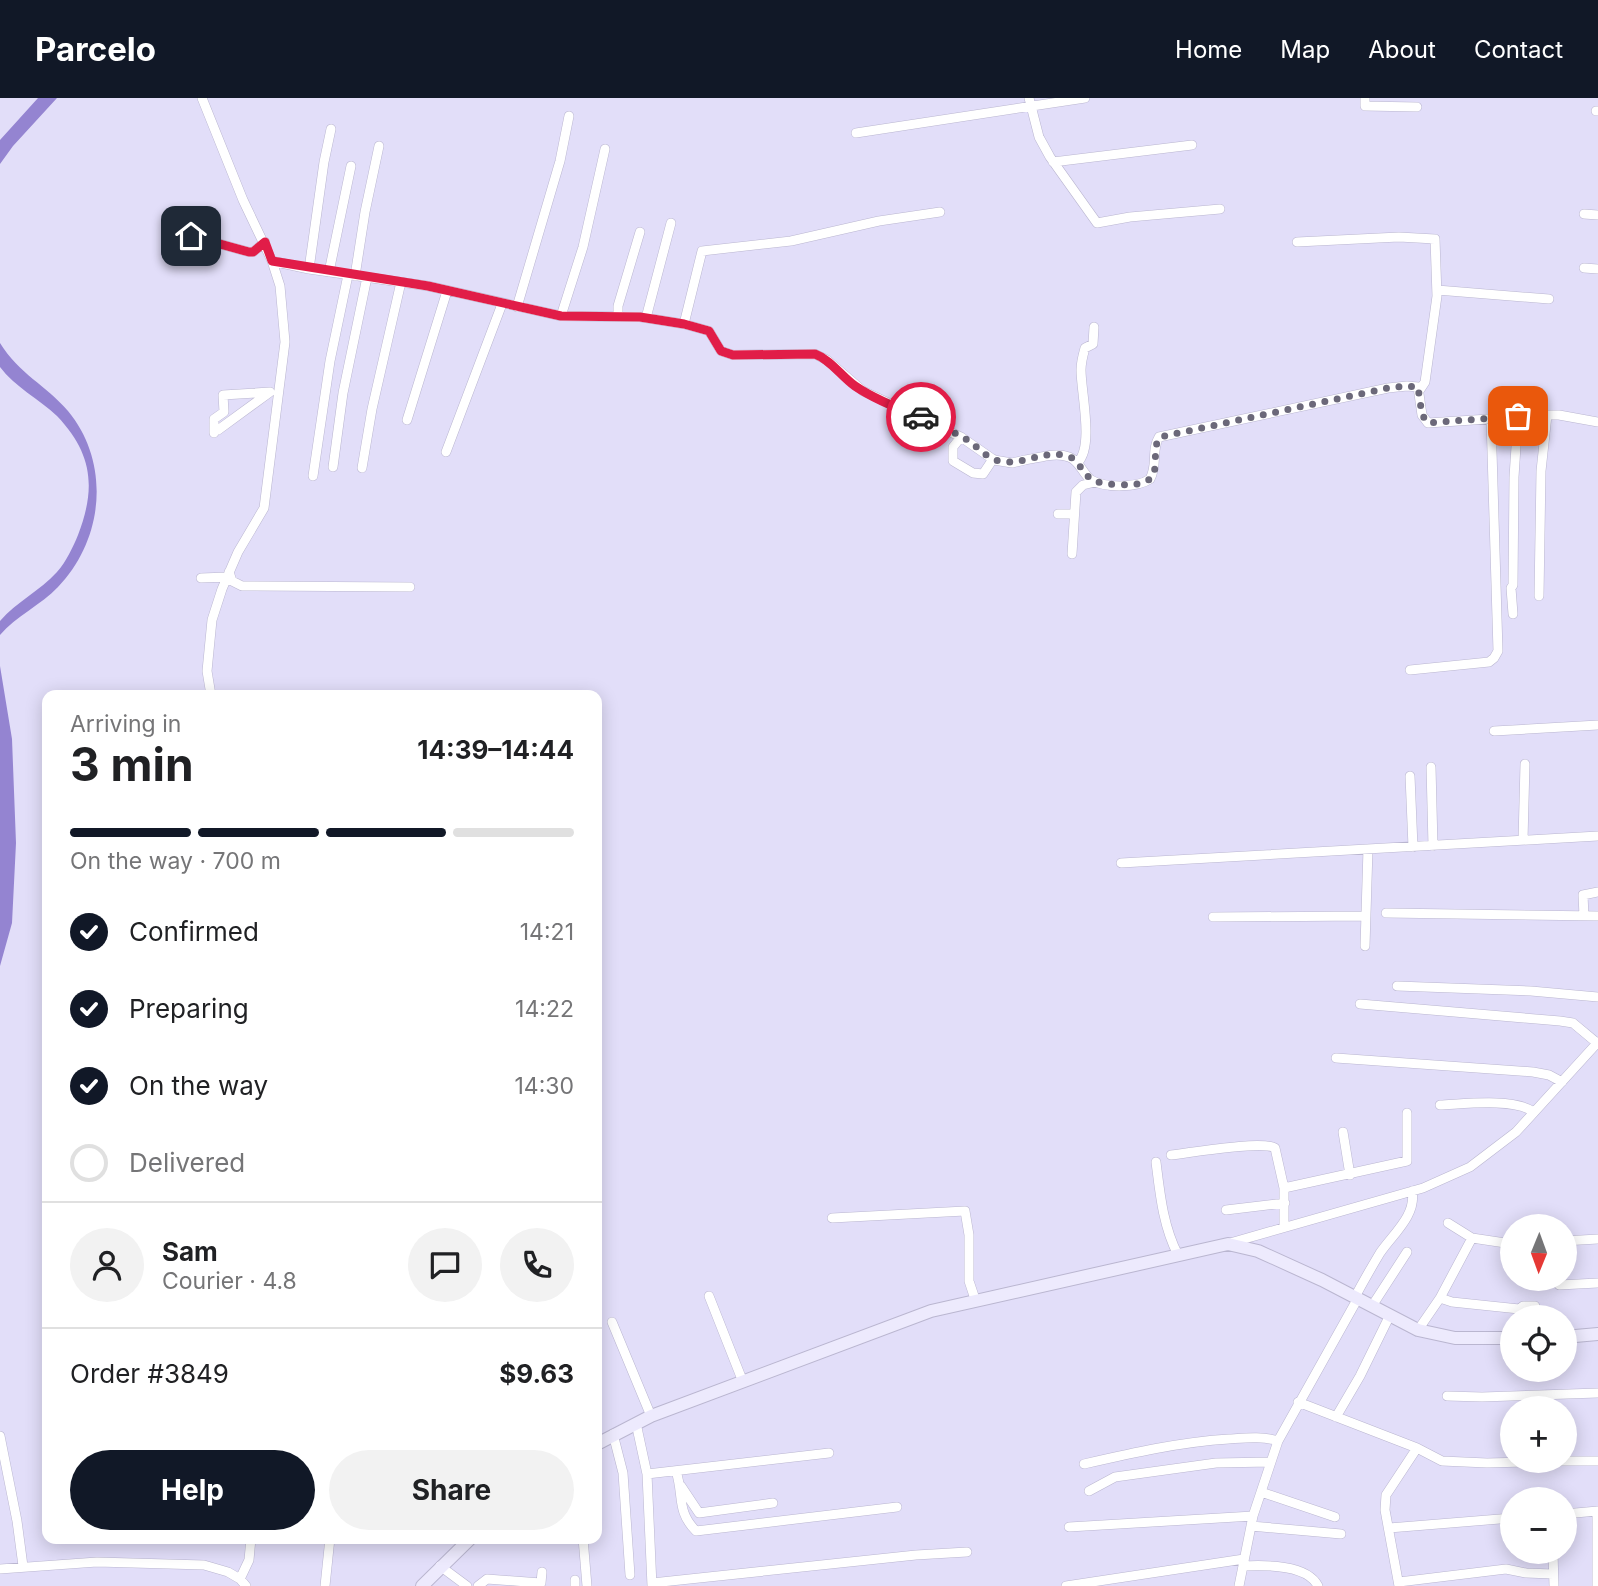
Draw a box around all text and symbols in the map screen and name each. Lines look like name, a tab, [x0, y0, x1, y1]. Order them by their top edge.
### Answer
text: Parcelo	[35, 29, 156, 69]
text: Home	[1175, 35, 1242, 64]
text: Map	[1280, 35, 1330, 64]
text: About	[1368, 35, 1436, 64]
text: Contact	[1474, 35, 1563, 64]
pin	[161, 206, 221, 266]
icon: home	[172, 217, 210, 255]
courier	[886, 382, 956, 452]
pin	[1488, 386, 1548, 446]
icon: bag	[1499, 397, 1537, 435]
icon: car	[902, 398, 940, 436]
text: Arriving in	[70, 710, 181, 738]
text: 14:39–14:44	[417, 734, 574, 765]
text: 3 min	[70, 736, 194, 792]
text: On the way · 700 m	[70, 847, 281, 875]
icon: check	[70, 913, 108, 951]
text: Confirmed	[129, 916, 259, 947]
text: 14:21	[520, 918, 574, 946]
icon: check	[70, 990, 108, 1028]
text: Preparing	[129, 993, 249, 1024]
text: 14:22	[515, 995, 574, 1023]
icon: check	[70, 1067, 108, 1105]
text: On the way	[129, 1070, 268, 1101]
text: 14:30	[514, 1072, 574, 1100]
text: Delivered	[129, 1147, 245, 1178]
north arrow	[1500, 1214, 1577, 1292]
map controls	[1500, 1214, 1577, 1564]
button: person	[70, 1228, 144, 1302]
button: chat	[408, 1228, 482, 1302]
button: phone	[500, 1228, 574, 1302]
text: Sam	[162, 1236, 218, 1267]
text: Courier · 4.8	[162, 1267, 297, 1295]
button: locate	[1500, 1305, 1577, 1382]
text: Order #3849	[70, 1358, 229, 1389]
text: $9.63	[499, 1358, 574, 1389]
button: +	[1500, 1396, 1577, 1473]
button: Help	[70, 1450, 315, 1530]
button: Share	[329, 1450, 574, 1530]
button: −	[1500, 1487, 1577, 1564]

